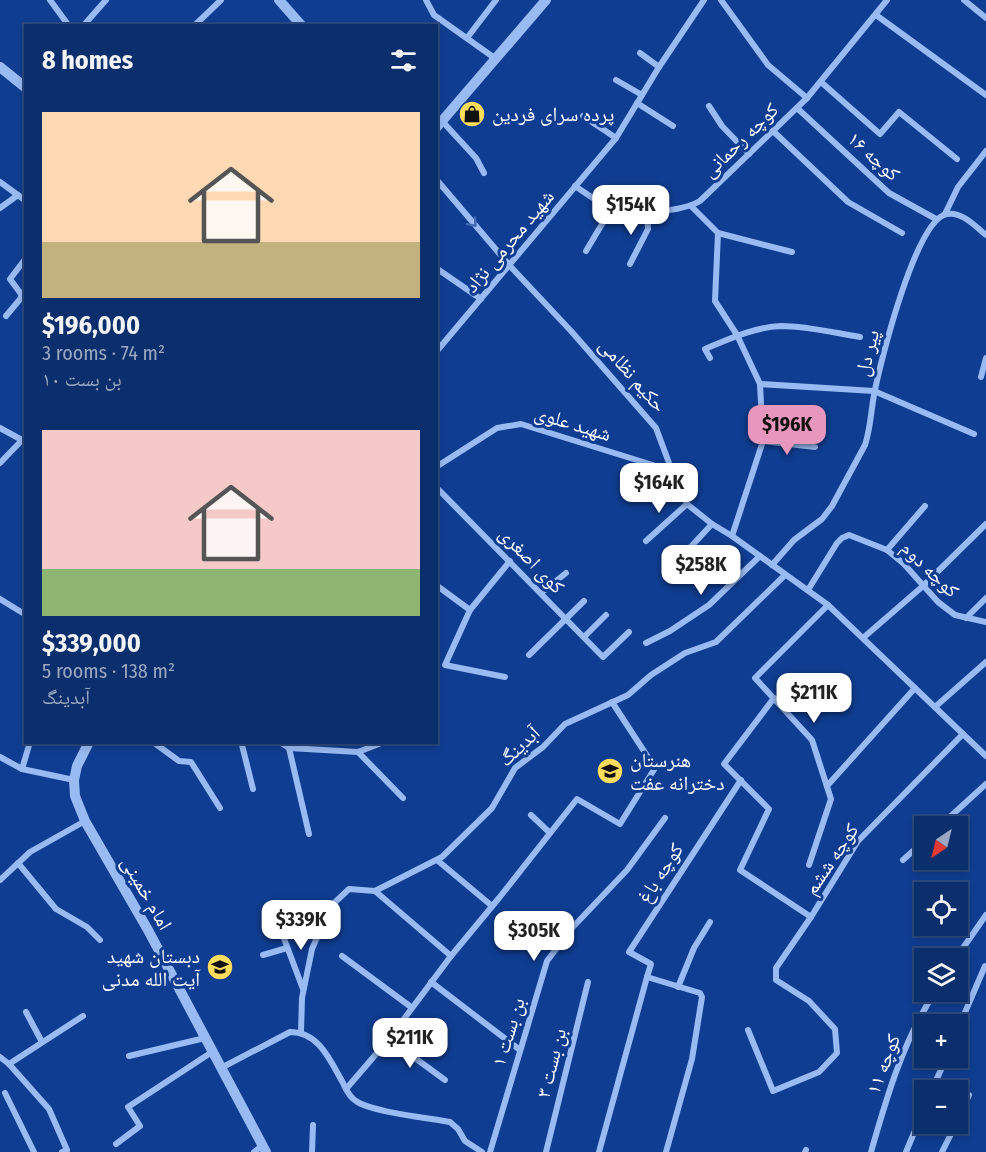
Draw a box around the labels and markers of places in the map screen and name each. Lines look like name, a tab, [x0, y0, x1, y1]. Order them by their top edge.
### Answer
shop icon: پرده سرای فردین	[457, 99, 487, 129]
place label: پرده سرای فردین	[492, 102, 615, 126]
pin: $154K	[589, 185, 673, 236]
pin: $196K	[745, 405, 829, 456]
pin: $164K	[617, 463, 701, 514]
pin: $258K	[659, 545, 743, 596]
pin: $211K	[772, 673, 856, 724]
place label: هنرستان دخترانه عفت	[630, 748, 724, 795]
school or university icon: هنرستان دخترانه عفت	[595, 756, 625, 786]
pin: $339K	[259, 900, 343, 951]
pin: $305K	[492, 911, 576, 962]
place label: دبستان شهید آیت الله مدنی	[102, 944, 201, 991]
school or university icon: دبستان شهید آیت الله مدنی	[205, 952, 235, 982]
pin: $211K	[368, 1018, 452, 1069]

